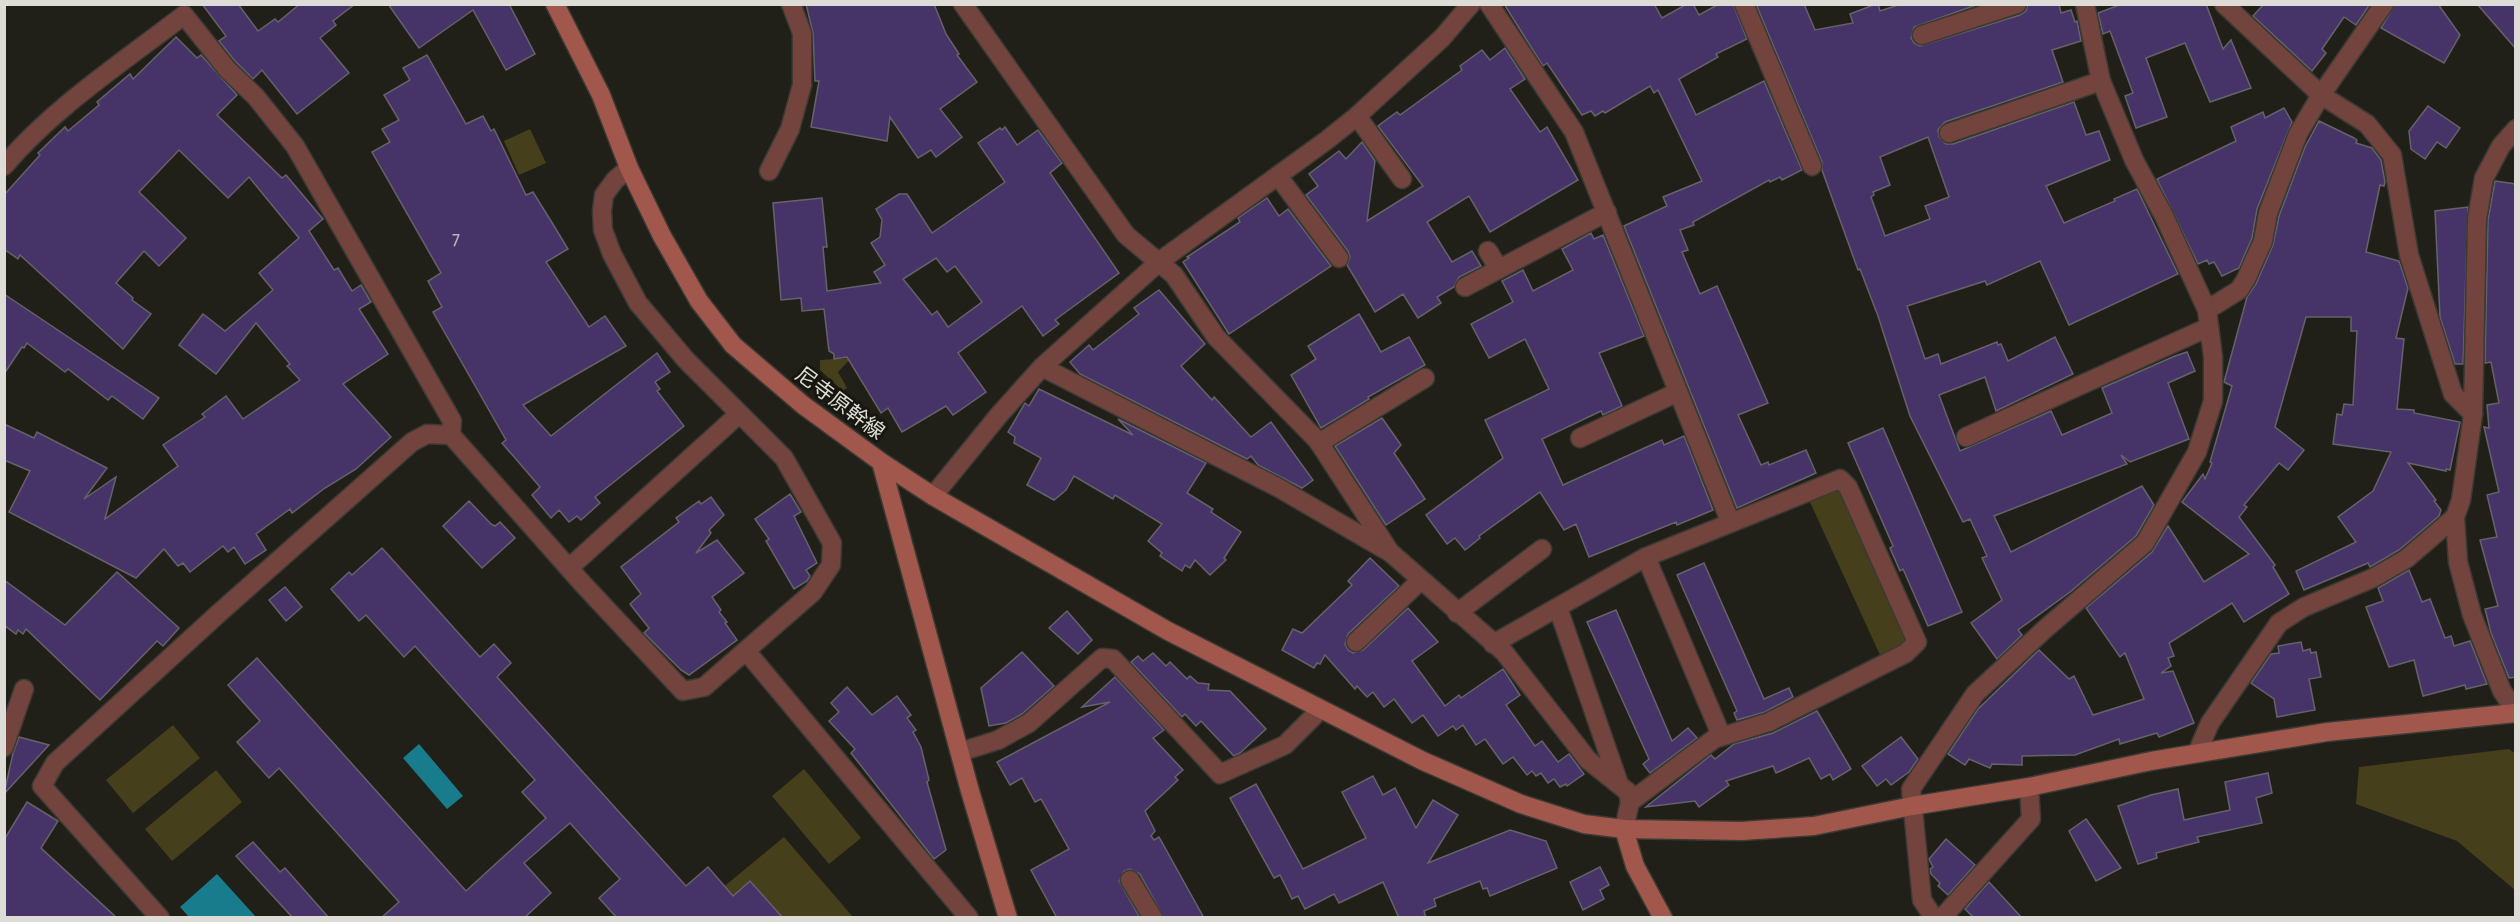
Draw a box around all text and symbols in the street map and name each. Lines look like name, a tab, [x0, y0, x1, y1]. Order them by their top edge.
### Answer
house number: 7	[452, 230, 460, 252]
street label: 尼寺原幹線	[790, 361, 890, 445]

